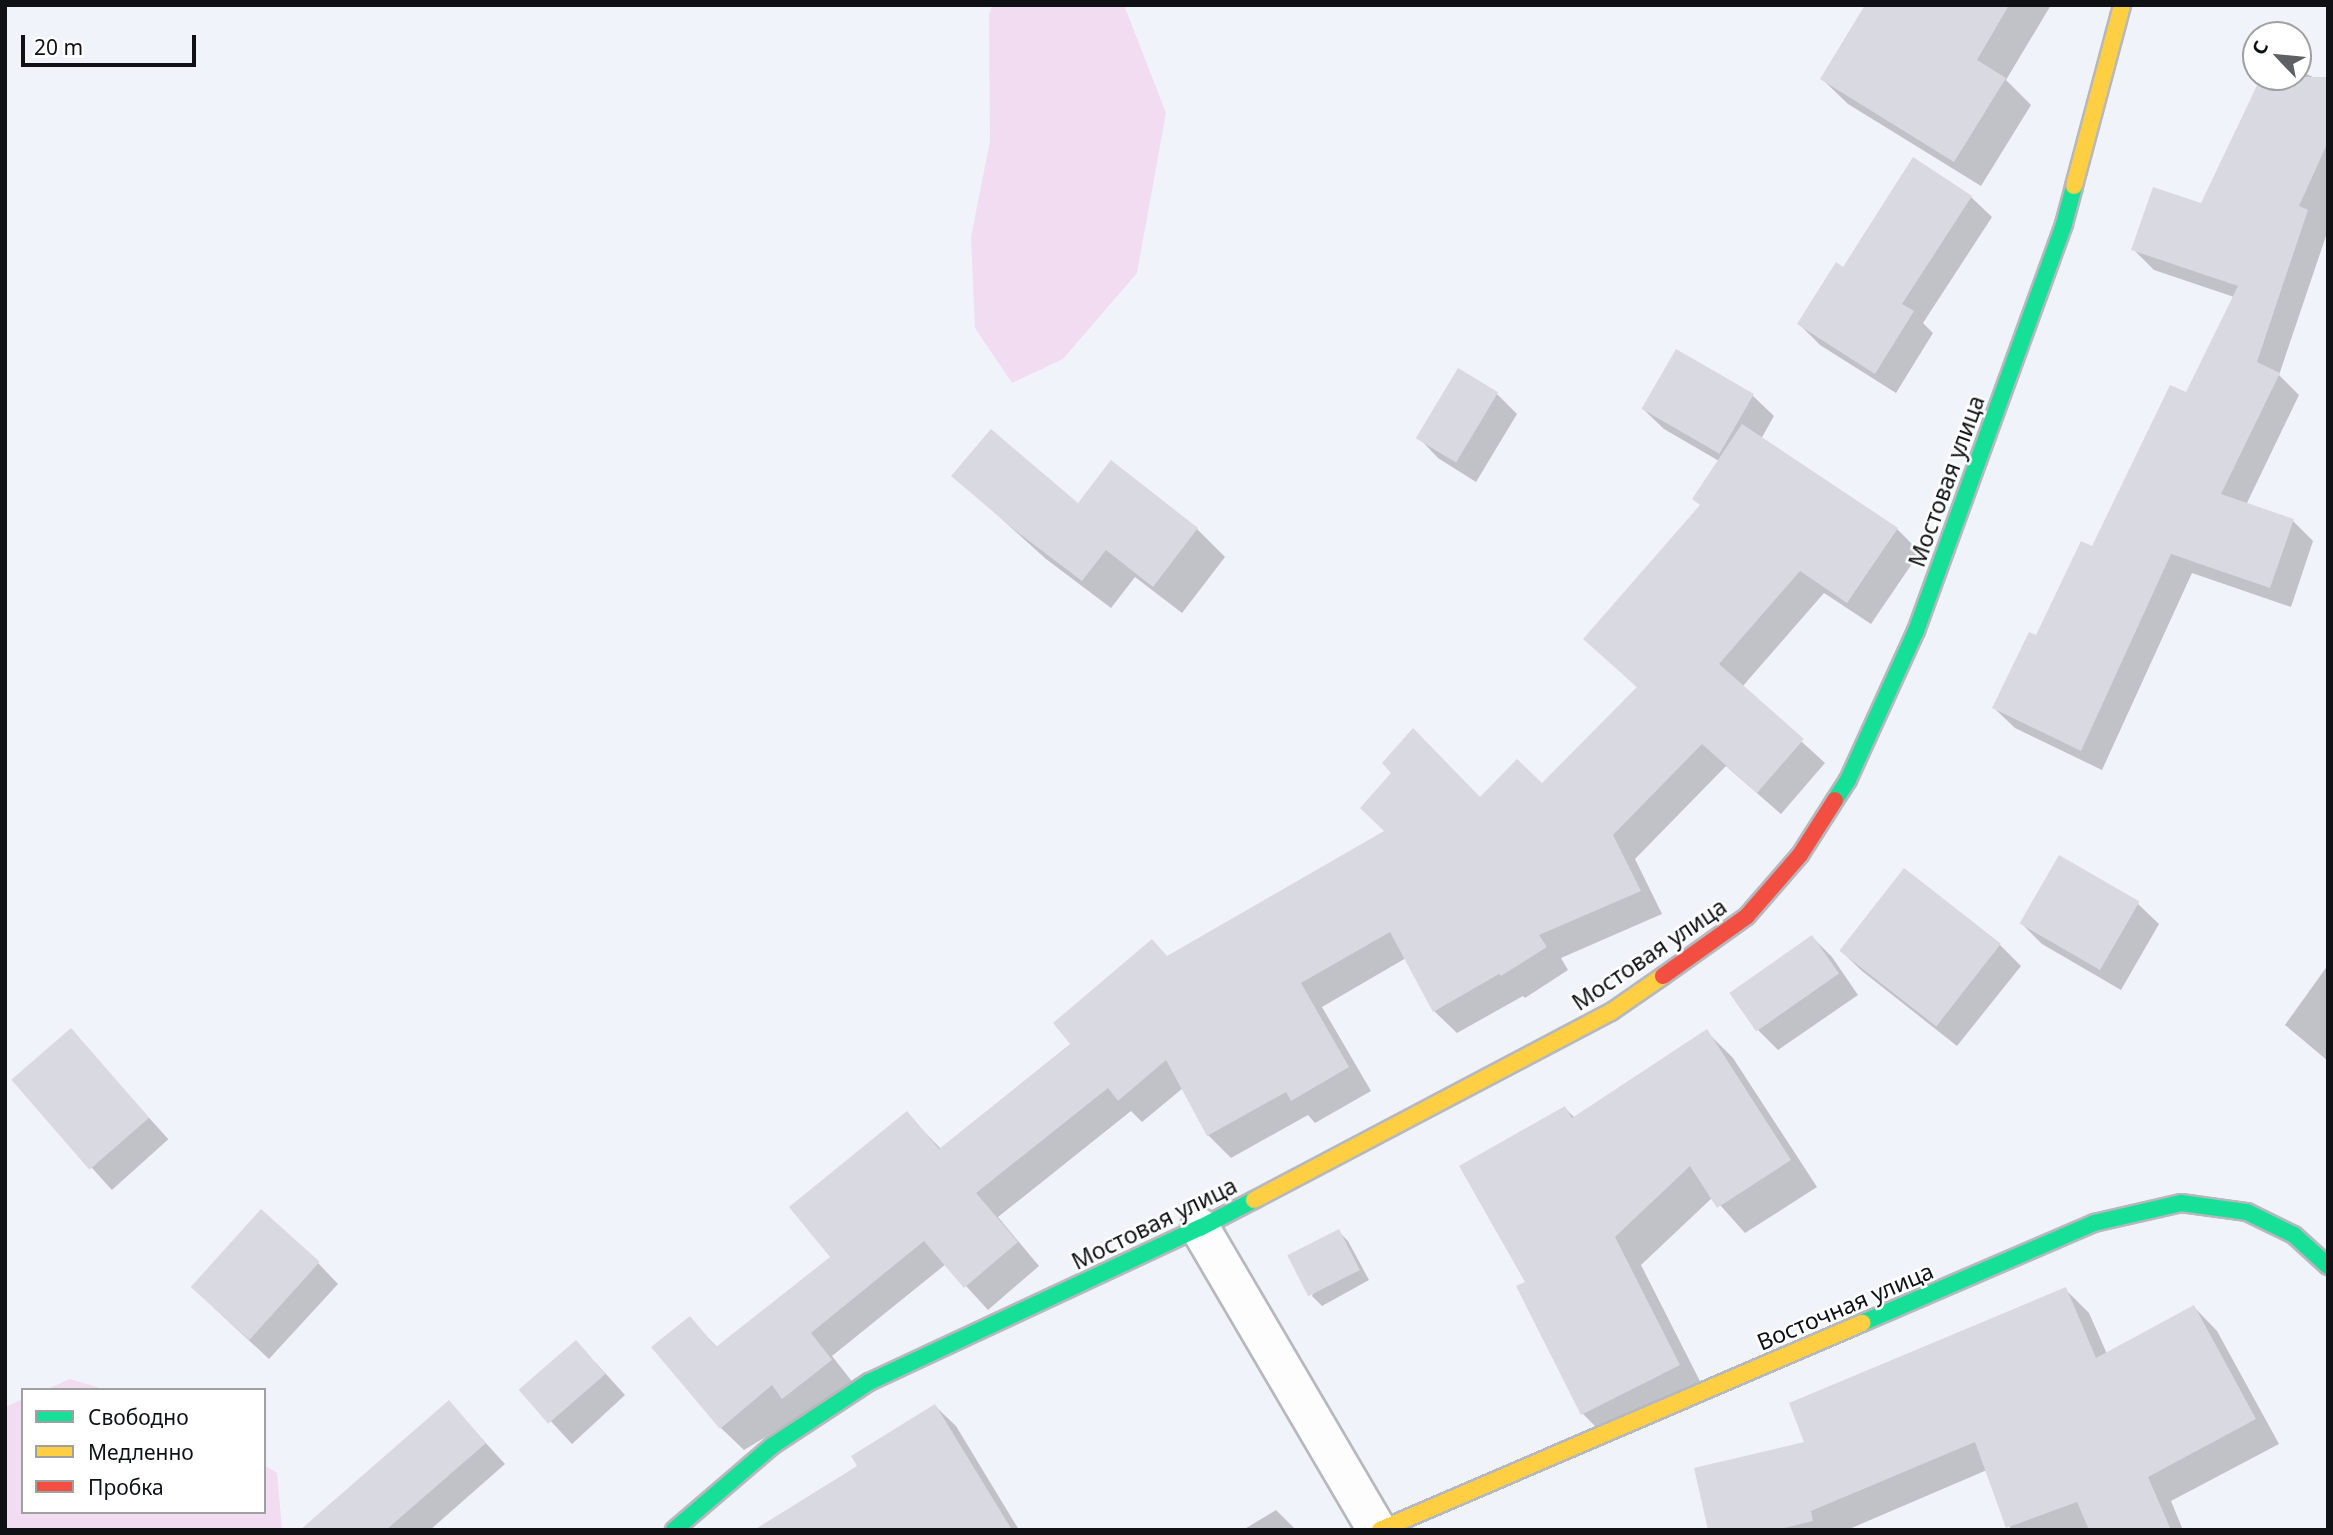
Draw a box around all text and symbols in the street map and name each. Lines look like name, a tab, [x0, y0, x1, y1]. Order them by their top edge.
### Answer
scale bar	[24, 21, 200, 65]
north arrow	[2242, 21, 2312, 91]
text: 20 m	[34, 33, 83, 61]
text: С	[2246, 36, 2274, 59]
street label: Мостовая улица	[1902, 392, 1990, 570]
street label: Мостовая улица	[1567, 892, 1731, 1016]
street label: Мостовая улица	[1067, 1171, 1241, 1275]
street label: Восточная улица	[1753, 1256, 1937, 1356]
legend	[21, 1388, 266, 1514]
text: Свободно	[88, 1403, 189, 1431]
text: Медленно	[88, 1438, 194, 1466]
text: Пробка	[88, 1473, 164, 1501]

